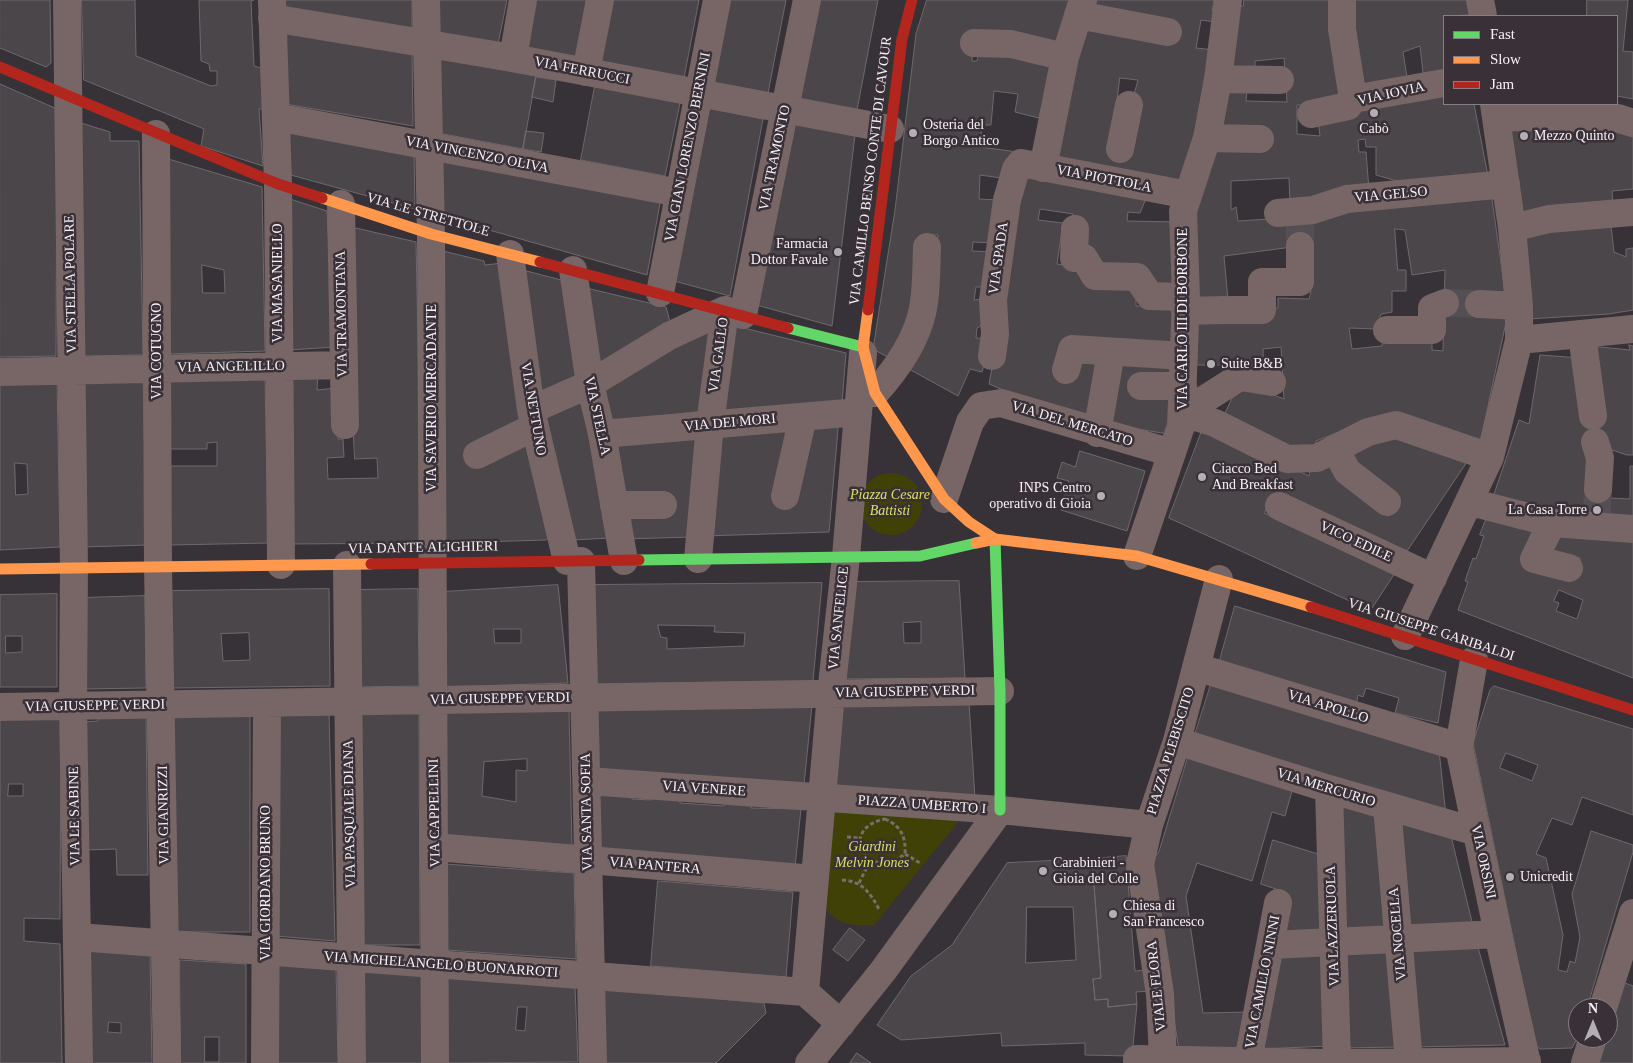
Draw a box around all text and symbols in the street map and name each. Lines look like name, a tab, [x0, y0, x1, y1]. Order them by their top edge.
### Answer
legend	[1443, 15, 1618, 105]
text: Fast	[1490, 26, 1515, 42]
street label: VIA CAMILLO BENSO CONTE DI CAVOUR	[846, 36, 896, 306]
street label: VIA GIAN LORENZO BERNINI	[661, 51, 715, 243]
text: Slow	[1490, 51, 1521, 67]
street label: VIA FERRUCCI	[533, 54, 631, 88]
text: Jam	[1490, 76, 1514, 92]
street label: VIA IOVIA	[1356, 79, 1426, 109]
street label: VIA TRAMONTO	[756, 104, 794, 212]
marker: Cabò	[1368, 107, 1380, 119]
place label: Osteria del Borgo Antico	[923, 117, 999, 150]
place label: Cabò	[1359, 121, 1389, 137]
marker: Osteria del Borgo Antico	[907, 127, 919, 139]
place label: Mezzo Quinto	[1534, 128, 1614, 144]
marker: Mezzo Quinto	[1518, 130, 1530, 142]
street label: VIA VINCENZO OLIVA	[404, 133, 550, 177]
street label: VIA PIOTTOLA	[1055, 162, 1153, 196]
street label: VIA GELSO	[1354, 183, 1428, 207]
street label: VIA LE STRETTOLE	[365, 189, 491, 241]
street label: VIA STELLA POLARE	[61, 215, 81, 353]
street label: VIA SPADA	[986, 221, 1012, 295]
street label: VIA MASANIELLO	[270, 223, 286, 343]
street label: VIA CARLO III DI BORBONE	[1175, 228, 1191, 410]
place label: Farmacia Dottor Favale	[751, 236, 828, 268]
marker: Farmacia Dottor Favale	[832, 246, 844, 258]
street label: VIA TRAMONTANA	[332, 250, 352, 378]
street label: VIA COTUGNO	[149, 303, 165, 399]
street label: VIA SAVERIO MERCADANTE	[424, 304, 440, 492]
street label: VIA GALLO	[705, 316, 733, 394]
place label: Suite B&B	[1221, 356, 1283, 372]
street label: VIA ANGELILLO	[177, 358, 285, 376]
marker: Suite B&B	[1205, 358, 1217, 370]
street label: VIA NETTUNO	[517, 361, 549, 457]
street label: VIA STELLA	[580, 375, 614, 457]
street label: VIA DEL MERCATO	[1009, 398, 1135, 450]
street label: VIA DEI MORI	[684, 411, 776, 435]
place label: Ciacco Bed And Breakfast	[1212, 461, 1293, 494]
marker: Ciacco Bed And Breakfast	[1196, 471, 1208, 483]
place label: INPS Centro operativo di Gioia	[989, 480, 1091, 512]
park label: Piazza Cesare Battisti	[850, 487, 930, 520]
marker: INPS Centro operativo di Gioia	[1095, 490, 1107, 502]
place label: La Casa Torre	[1508, 502, 1587, 518]
marker: La Casa Torre	[1591, 504, 1603, 516]
street label: VICO EDILE	[1317, 518, 1395, 566]
street label: VIA DANTE ALIGHIERI	[348, 538, 498, 558]
street label: VIA SANFELICE	[825, 565, 853, 671]
street label: VIA GIUSEPPE GARIBALDI	[1346, 595, 1516, 665]
street label: VIA GIUSEPPE VERDI	[835, 682, 975, 702]
street label: PIAZZA PLEBISCITO	[1144, 685, 1198, 817]
street label: VIA APOLLO	[1286, 687, 1370, 727]
street label: VIA GIUSEPPE VERDI	[430, 689, 570, 709]
street label: VIA GIUSEPPE VERDI	[25, 696, 165, 716]
street label: VIA PASQUALE DIANA	[340, 739, 360, 889]
street label: VIA SANTA SOFIA	[578, 753, 596, 871]
street label: VIA CAPPELLINI	[426, 759, 444, 867]
street label: VIA GIANRIZZI	[155, 765, 173, 865]
street label: VIA MERCURIO	[1275, 765, 1377, 811]
street label: VIA LE SABINE	[66, 766, 84, 866]
street label: VIA VENERE	[662, 778, 746, 800]
street label: PIAZZA UMBERTO I	[857, 792, 987, 818]
street label: VIA GIORDANO BRUNO	[258, 805, 274, 961]
street label: VIA ORSINI	[1467, 824, 1499, 900]
park label: Giardini Melvin Jones	[835, 839, 909, 872]
street label: VIA PANTERA	[609, 854, 701, 878]
place label: Carabinieri - Gioia del Colle	[1053, 855, 1139, 888]
marker: Carabinieri - Gioia del Colle	[1037, 865, 1049, 877]
street label: VIA LAZZERUOLA	[1322, 865, 1344, 987]
place label: Unicredit	[1520, 869, 1573, 885]
marker: Unicredit	[1504, 871, 1516, 883]
street label: VIA NOCELLA	[1386, 887, 1410, 981]
place label: Chiesa di San Francesco	[1123, 898, 1204, 930]
marker: Chiesa di San Francesco	[1107, 908, 1119, 920]
street label: VIA CAMILLO NINNI	[1242, 914, 1284, 1050]
street label: VIALE FLORA	[1144, 940, 1170, 1032]
street label: VIA MICHELANGELO BUONARROTI	[323, 948, 559, 982]
north arrow	[1568, 998, 1618, 1048]
text: N	[1588, 1001, 1598, 1016]

